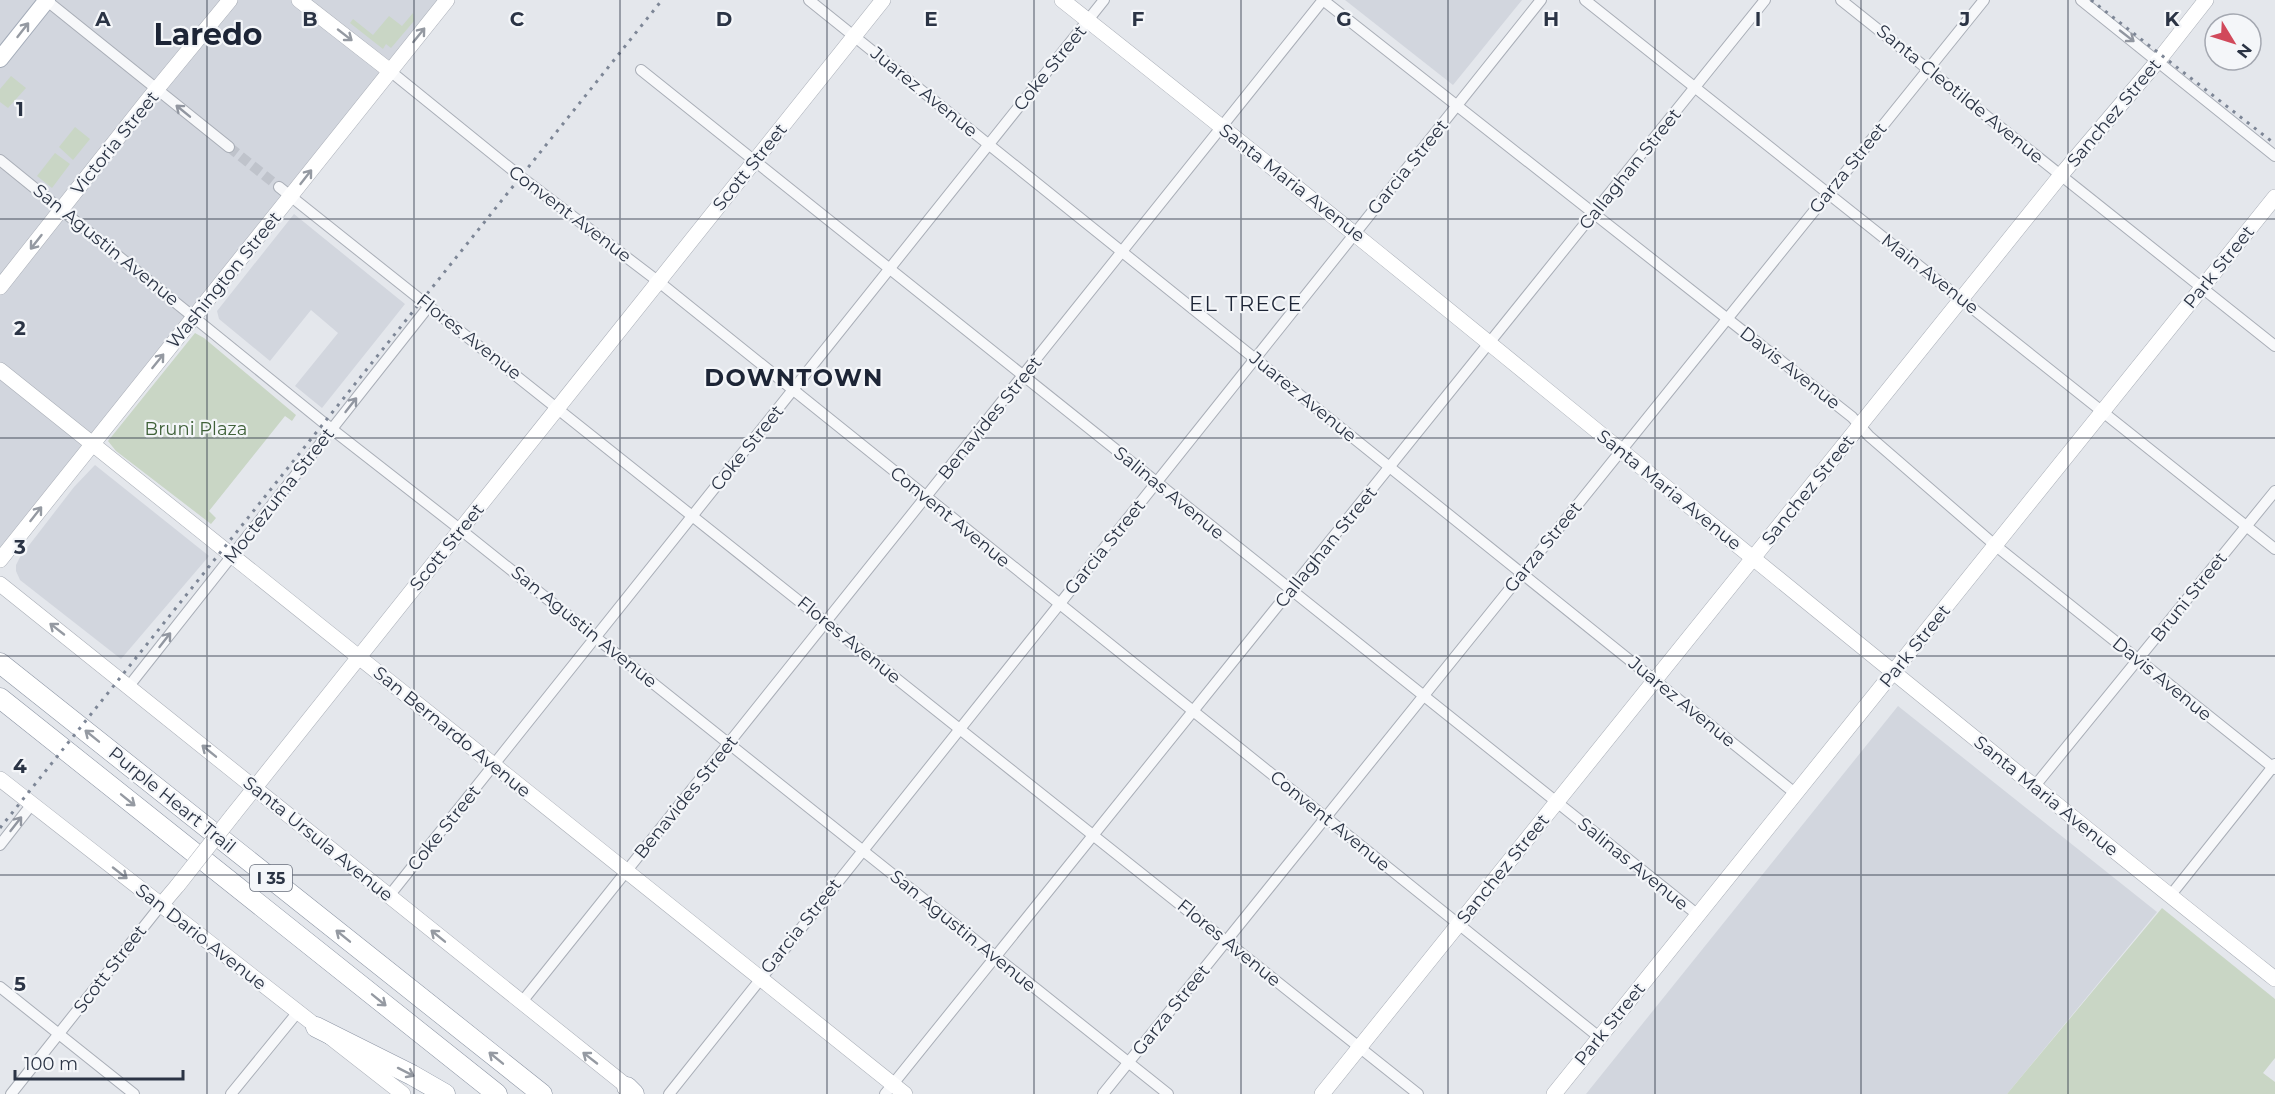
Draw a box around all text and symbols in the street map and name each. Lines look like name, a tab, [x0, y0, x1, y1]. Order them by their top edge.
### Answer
text: A	[94, 7, 111, 31]
text: B	[302, 7, 318, 31]
text: C	[510, 7, 525, 31]
text: D	[716, 7, 732, 31]
text: E	[924, 7, 938, 31]
text: F	[1132, 7, 1145, 31]
text: G	[1336, 7, 1352, 31]
text: H	[1543, 7, 1559, 31]
text: I	[1755, 7, 1761, 31]
text: J	[1959, 7, 1970, 31]
text: K	[2165, 7, 2181, 31]
north arrow	[2203, 12, 2263, 72]
district label: Laredo	[154, 16, 262, 53]
street label: Santa Cleotilde Avenue	[1872, 20, 2048, 168]
street label: Coke Street	[1009, 21, 1091, 115]
one-way arrow	[17, 22, 30, 38]
one-way arrow	[412, 28, 425, 44]
one-way arrow	[336, 29, 352, 42]
one-way arrow	[2119, 30, 2135, 43]
text: N	[2233, 40, 2256, 62]
street label: Juarez Avenue	[865, 41, 982, 142]
street label: Sanchez Street	[2062, 54, 2166, 172]
street label: Victoria Street	[66, 87, 164, 199]
text: 1	[16, 97, 24, 121]
one-way arrow	[175, 104, 191, 117]
street label: Callaghan Street	[1574, 104, 1686, 234]
street label: Garcia Street	[1363, 115, 1453, 219]
street label: Garza Street	[1805, 118, 1891, 218]
street label: Scott Street	[708, 119, 792, 215]
street label: Santa Maria Avenue	[1215, 119, 1369, 247]
street label: Convent Avenue	[504, 161, 636, 267]
one-way arrow	[300, 169, 313, 185]
street label: San Agustin Avenue	[29, 179, 184, 311]
street label: Washington Street	[162, 207, 286, 353]
street label: Park Street	[2179, 221, 2259, 313]
street label: Main Avenue	[1877, 229, 1983, 319]
one-way arrow	[29, 234, 42, 250]
street label: Flores Avenue	[412, 289, 526, 385]
district label: EL TRECE	[1189, 291, 1303, 316]
text: 2	[14, 316, 26, 340]
street label: Davis Avenue	[1735, 322, 1845, 414]
street label: Juarez Avenue	[1244, 346, 1361, 447]
street label: Benavides Street	[933, 352, 1047, 484]
one-way arrow	[151, 354, 164, 370]
district label: DOWNTOWN	[704, 363, 884, 392]
one-way arrow	[345, 397, 358, 413]
street label: Coke Street	[706, 401, 788, 495]
park label: Bruni Plaza	[145, 418, 247, 440]
street label: Moctezuma Street	[219, 424, 339, 568]
street label: Santa Maria Avenue	[1592, 425, 1746, 555]
street label: Sanchez Street	[1757, 431, 1859, 549]
street label: Salinas Avenue	[1109, 442, 1229, 544]
street label: Convent Avenue	[886, 462, 1015, 572]
street label: Callaghan Street	[1270, 482, 1382, 612]
street label: Garcia Street	[1060, 495, 1150, 599]
street label: Garza Street	[1500, 497, 1586, 597]
street label: Scott Street	[405, 499, 489, 595]
one-way arrow	[30, 506, 43, 522]
text: 3	[13, 535, 26, 559]
street label: Bruni Street	[2146, 548, 2232, 646]
street label: San Agustin Avenue	[507, 561, 662, 693]
street label: Flores Avenue	[793, 592, 905, 689]
street label: Park Street	[1875, 600, 1955, 692]
one-way arrow	[49, 623, 65, 635]
one-way arrow	[159, 632, 172, 648]
street label: Davis Avenue	[2108, 632, 2216, 726]
street label: Juarez Avenue	[1623, 651, 1740, 752]
street label: San Bernardo Avenue	[369, 662, 535, 802]
one-way arrow	[84, 730, 100, 743]
street label: Benavides Street	[629, 731, 743, 863]
street label: Santa Maria Avenue	[1969, 731, 2123, 861]
street label: Purple Heart Trail	[104, 742, 240, 858]
one-way arrow	[201, 744, 217, 757]
text: 4	[13, 754, 27, 778]
street label: Convent Avenue	[1266, 766, 1395, 876]
street label: Santa Ursula Avenue	[239, 772, 398, 906]
street label: Coke Street	[403, 781, 485, 875]
one-way arrow	[120, 793, 136, 806]
street label: Sanchez Street	[1452, 810, 1554, 928]
street label: Salinas Avenue	[1573, 813, 1693, 915]
one-way arrow	[9, 817, 22, 833]
road number: I 35	[250, 865, 292, 891]
street label: San Agustin Avenue	[886, 865, 1041, 997]
one-way arrow	[112, 866, 128, 879]
street label: Garcia Street	[756, 874, 846, 978]
street label: San Dario Avenue	[131, 879, 271, 995]
street label: Flores Avenue	[1173, 895, 1285, 992]
street label: Scott Street	[69, 921, 151, 1017]
one-way arrow	[430, 929, 446, 942]
one-way arrow	[336, 930, 352, 943]
street label: Garza Street	[1128, 960, 1214, 1060]
text: 5	[14, 972, 26, 996]
street label: Park Street	[1570, 978, 1650, 1070]
one-way arrow	[371, 993, 387, 1006]
scale bar	[15, 1043, 183, 1081]
one-way arrow	[488, 1051, 504, 1064]
one-way arrow	[583, 1051, 599, 1064]
text: 100 m	[24, 1053, 78, 1075]
one-way arrow	[396, 1066, 414, 1078]

